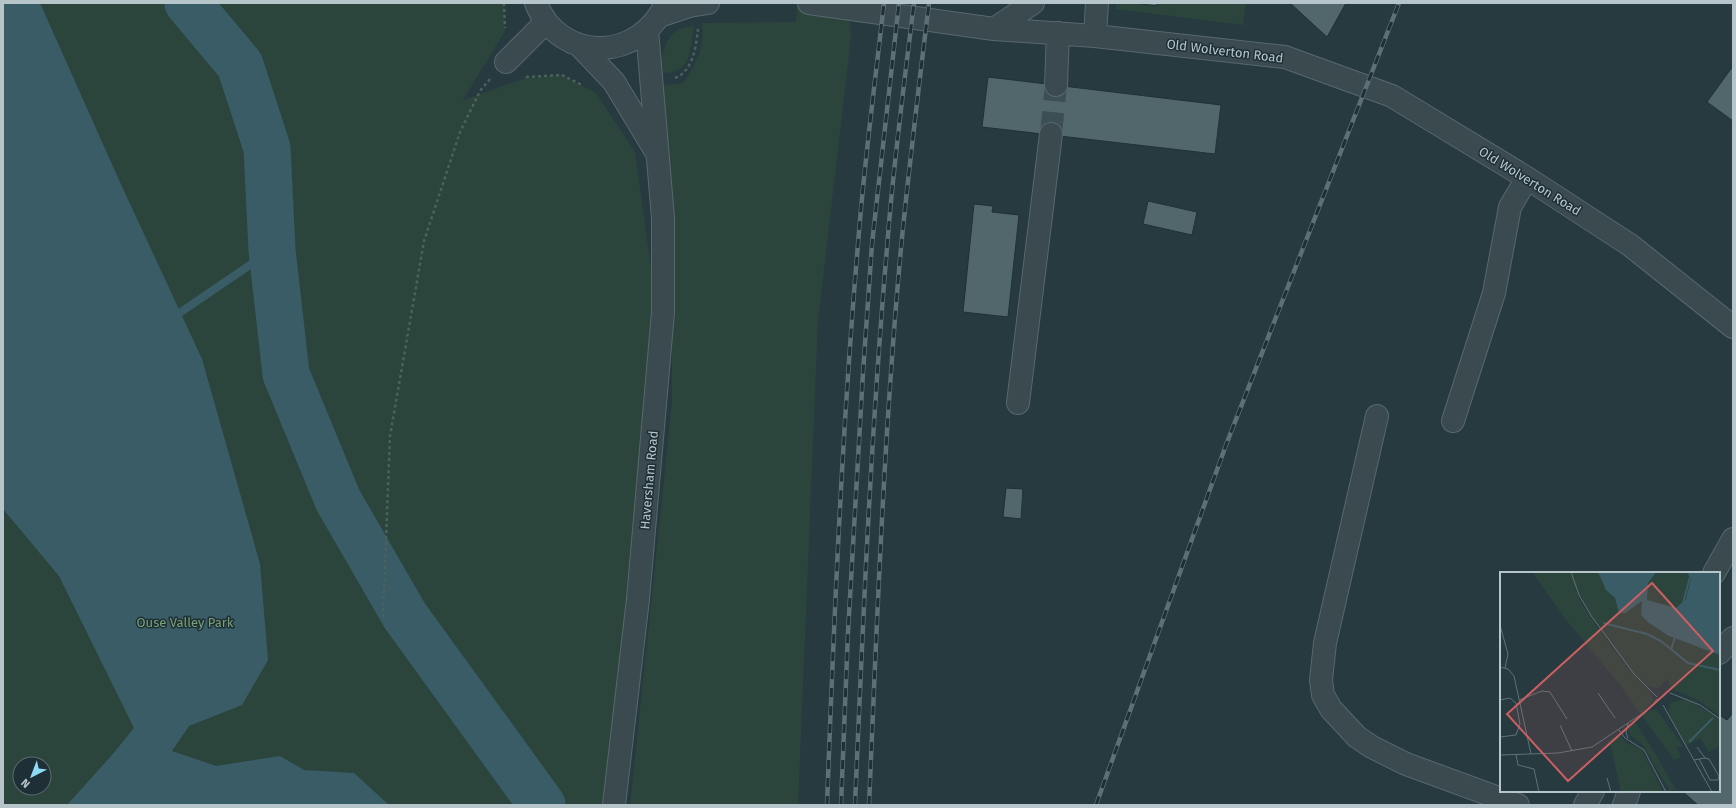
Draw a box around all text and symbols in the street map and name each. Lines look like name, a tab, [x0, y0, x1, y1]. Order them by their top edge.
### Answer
street label: Old Wolverton Road	[1166, 36, 1284, 66]
street label: Old Wolverton Road	[1476, 144, 1584, 218]
street label: Haversham Road	[637, 430, 661, 530]
inset map	[1500, 572, 1720, 792]
park label: Ouse Valley Park	[137, 615, 234, 630]
north arrow	[12, 756, 52, 796]
text: N	[19, 776, 33, 790]

